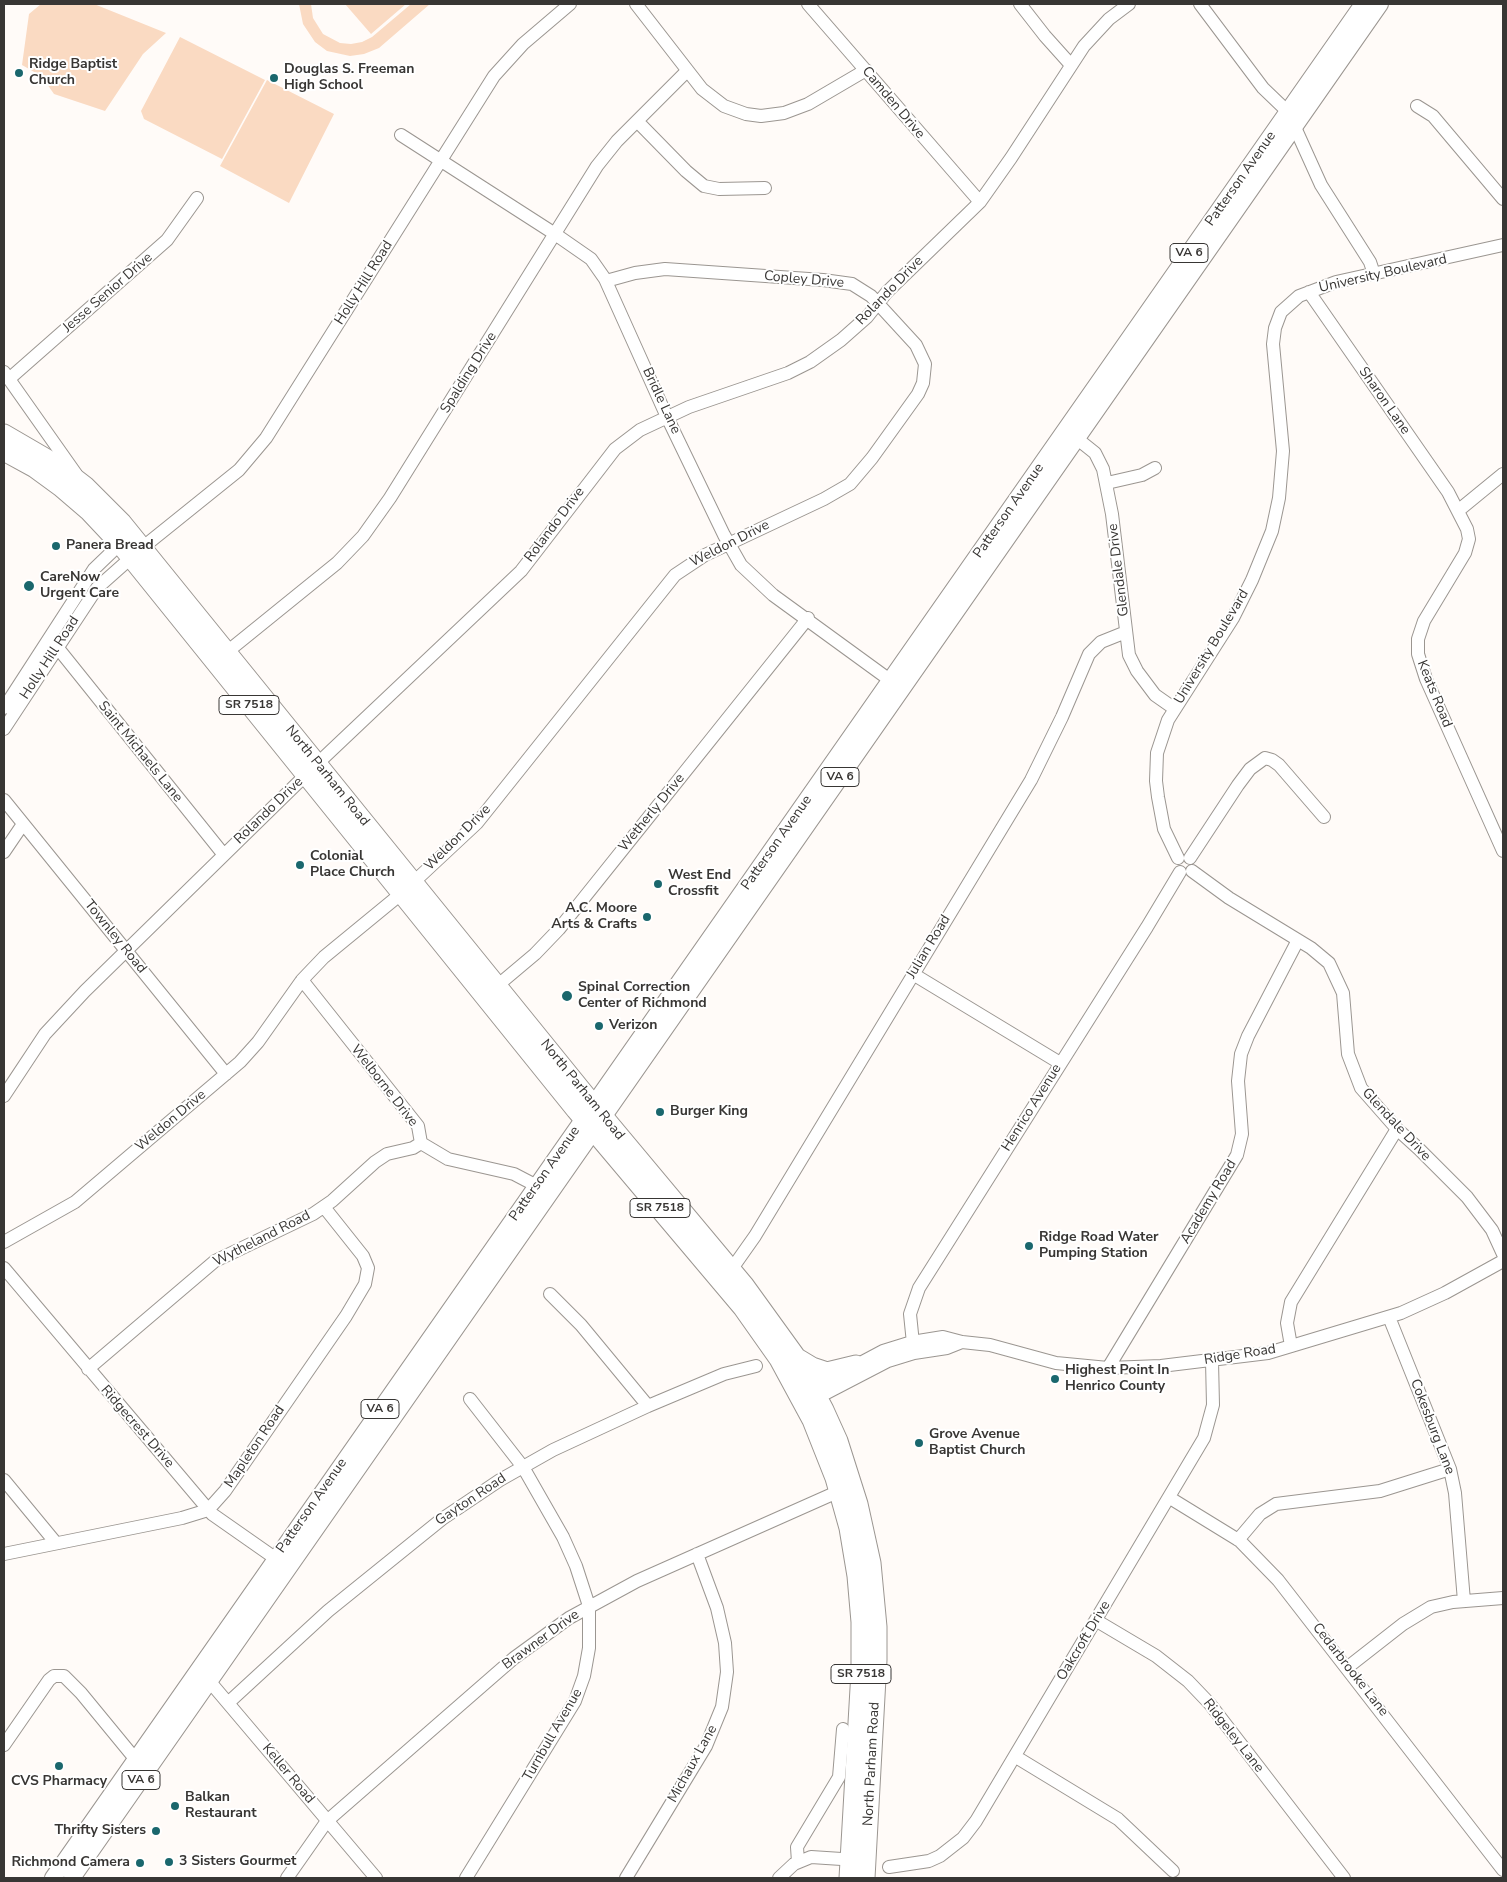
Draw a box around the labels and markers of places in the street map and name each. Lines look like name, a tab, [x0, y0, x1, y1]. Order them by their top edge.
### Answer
place label: Ridge Baptist Church	[29, 57, 117, 90]
place label: Douglas S. Freeman High School	[284, 62, 414, 94]
marker: Ridge Baptist Church	[13, 67, 25, 79]
marker: Douglas S. Freeman High School	[268, 72, 280, 84]
place label: Panera Bread	[66, 538, 154, 554]
marker: Panera Bread	[50, 540, 62, 552]
place label: CareNow Urgent Care	[40, 570, 119, 602]
marker: CareNow Urgent Care	[22, 579, 36, 593]
place label: Colonial Place Church	[310, 849, 395, 882]
marker: Colonial Place Church	[294, 859, 306, 871]
place label: West End Crossfit	[668, 868, 731, 900]
marker: West End Crossfit	[652, 878, 664, 890]
place label: A.C. Moore Arts & Crafts	[551, 901, 637, 934]
marker: A.C. Moore Arts & Crafts	[641, 911, 653, 923]
place label: Spinal Correction Center of Richmond	[578, 980, 707, 1012]
marker: Spinal Correction Center of Richmond	[560, 989, 574, 1003]
place label: Verizon	[609, 1018, 657, 1034]
marker: Verizon	[593, 1020, 605, 1032]
place label: Burger King	[670, 1104, 748, 1120]
marker: Burger King	[654, 1106, 666, 1118]
place label: Ridge Road Water Pumping Station	[1039, 1230, 1159, 1262]
marker: Ridge Road Water Pumping Station	[1023, 1240, 1035, 1252]
place label: Highest Point In Henrico County	[1065, 1363, 1169, 1395]
marker: Highest Point In Henrico County	[1049, 1373, 1061, 1385]
place label: Grove Avenue Baptist Church	[929, 1427, 1025, 1460]
marker: Grove Avenue Baptist Church	[913, 1437, 925, 1449]
marker: CVS Pharmacy	[53, 1760, 65, 1772]
place label: CVS Pharmacy	[11, 1774, 107, 1790]
place label: Balkan Restaurant	[185, 1790, 257, 1822]
marker: Balkan Restaurant	[169, 1800, 181, 1812]
place label: Thrifty Sisters	[54, 1823, 146, 1839]
marker: Thrifty Sisters	[150, 1825, 162, 1837]
place label: 3 Sisters Gourmet	[179, 1854, 296, 1870]
place label: Richmond Camera	[11, 1855, 130, 1871]
marker: 3 Sisters Gourmet	[163, 1856, 175, 1868]
marker: Richmond Camera	[134, 1857, 146, 1869]

